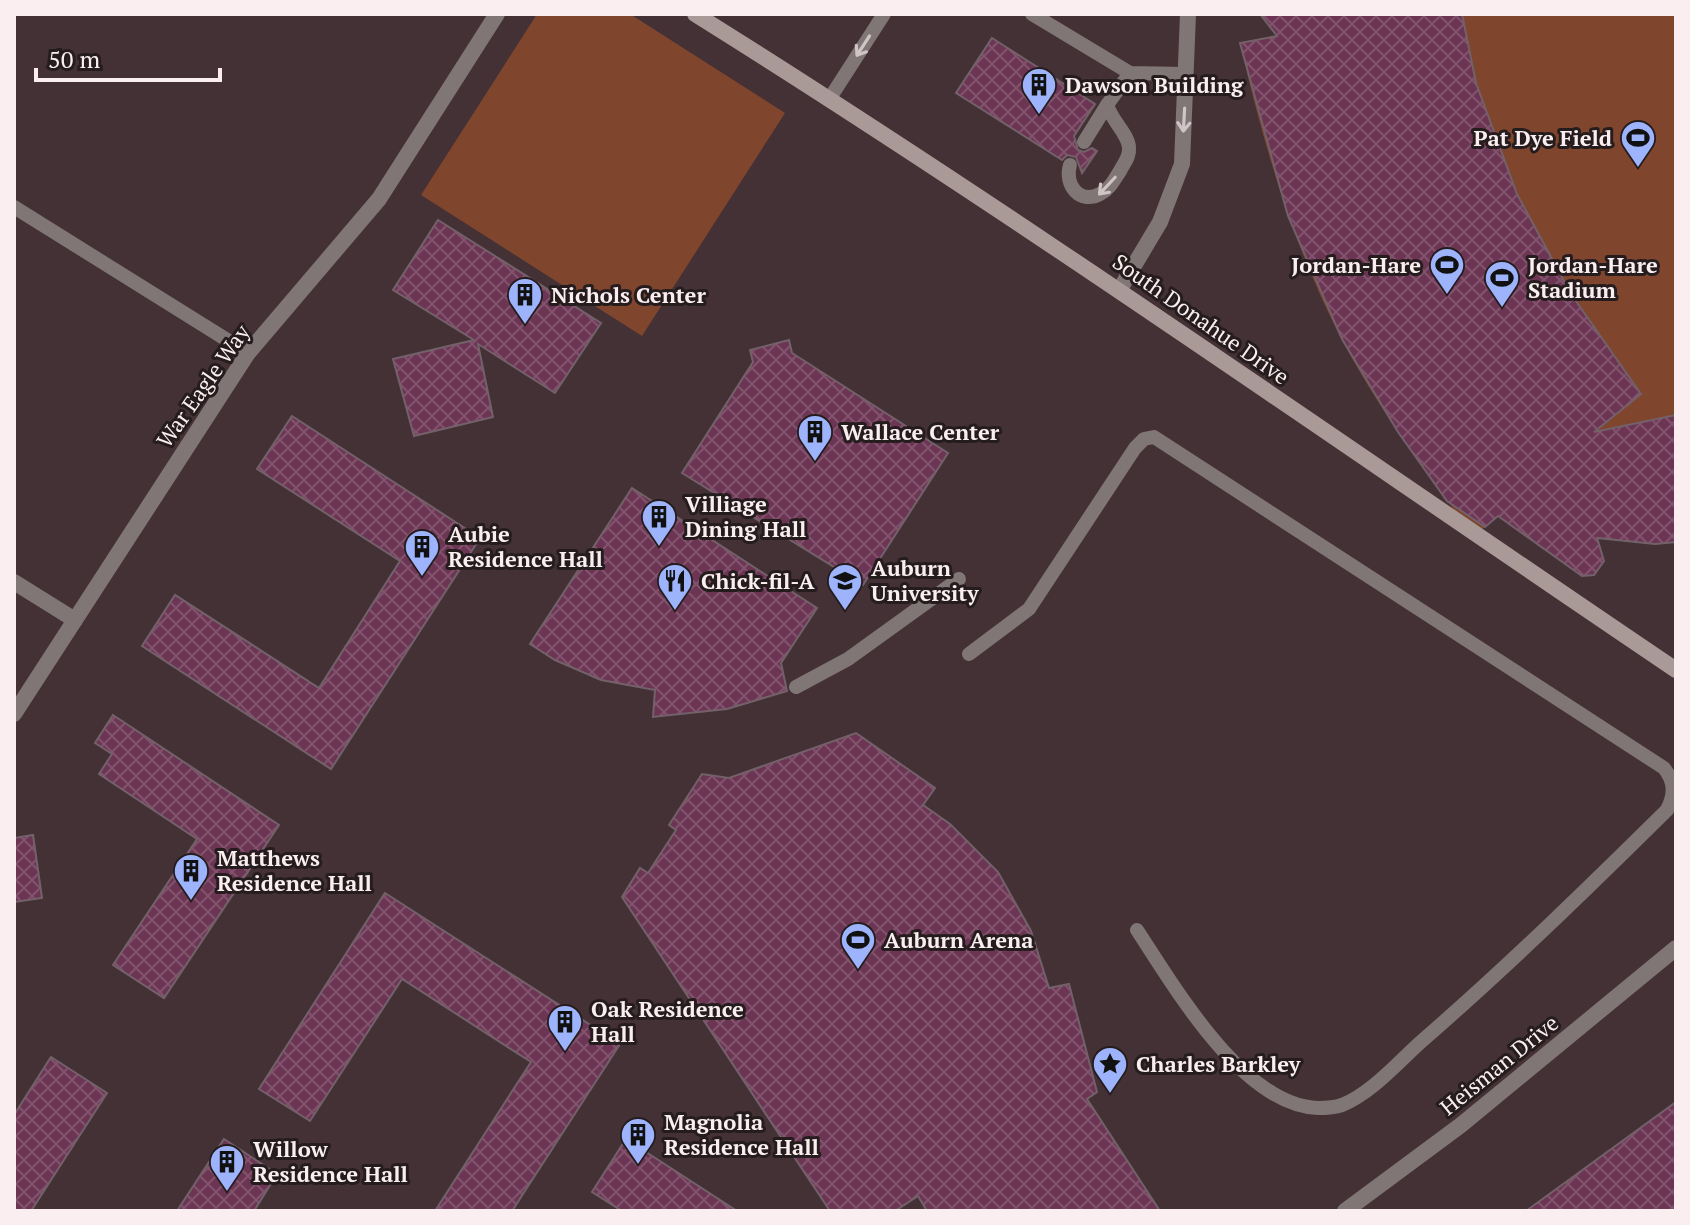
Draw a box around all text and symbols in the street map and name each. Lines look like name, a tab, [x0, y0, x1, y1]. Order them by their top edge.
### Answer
scale bar	[36, 32, 220, 82]
one-way arrow	[855, 34, 871, 57]
text: 50 m	[48, 43, 100, 75]
building icon: Dawson Building	[1020, 66, 1058, 116]
place label: Dawson Building	[1065, 70, 1244, 99]
one-way arrow	[1176, 106, 1191, 133]
sports icon: Pat Dye Field	[1619, 119, 1657, 169]
place label: Pat Dye Field	[1474, 123, 1612, 152]
one-way arrow	[1098, 176, 1117, 196]
sports icon: Jordan-Hare	[1428, 246, 1466, 296]
street label: South Donahue Drive	[1107, 247, 1295, 391]
place label: Jordan-Hare	[1291, 250, 1421, 279]
place label: Jordan-Hare Stadium	[1528, 250, 1658, 304]
sports icon: Jordan-Hare Stadium	[1483, 259, 1521, 309]
building icon: Nichols Center	[506, 276, 544, 326]
place label: Nichols Center	[551, 280, 706, 309]
street label: War Eagle Way	[149, 318, 256, 453]
building icon: Wallace Center	[796, 413, 834, 463]
place label: Wallace Center	[841, 417, 1000, 446]
place label: Villiage Dining Hall	[685, 489, 806, 543]
building icon: Villiage Dining Hall	[640, 498, 678, 548]
place label: Aubie Residence Hall	[448, 519, 603, 573]
building icon: Aubie Residence Hall	[403, 528, 441, 578]
place label: Auburn University	[871, 553, 979, 607]
restaurant icon: Chick-fil-A	[656, 562, 694, 612]
school or university icon: Auburn University	[826, 562, 864, 612]
place label: Chick-fil-A	[701, 566, 816, 595]
place label: Matthews Residence Hall	[217, 843, 372, 897]
building icon: Matthews Residence Hall	[172, 852, 210, 902]
sports icon: Auburn Arena	[839, 921, 877, 971]
place label: Auburn Arena	[884, 925, 1033, 954]
place label: Oak Residence Hall	[591, 994, 744, 1048]
building icon: Oak Residence Hall	[546, 1003, 584, 1053]
street label: Heisman Drive	[1434, 1008, 1564, 1121]
place icon: Charles Barkley	[1091, 1045, 1129, 1095]
place label: Charles Barkley	[1136, 1049, 1301, 1078]
place label: Magnolia Residence Hall	[664, 1107, 819, 1161]
building icon: Magnolia Residence Hall	[619, 1116, 657, 1166]
place label: Willow Residence Hall	[253, 1134, 408, 1188]
building icon: Willow Residence Hall	[208, 1143, 246, 1193]

